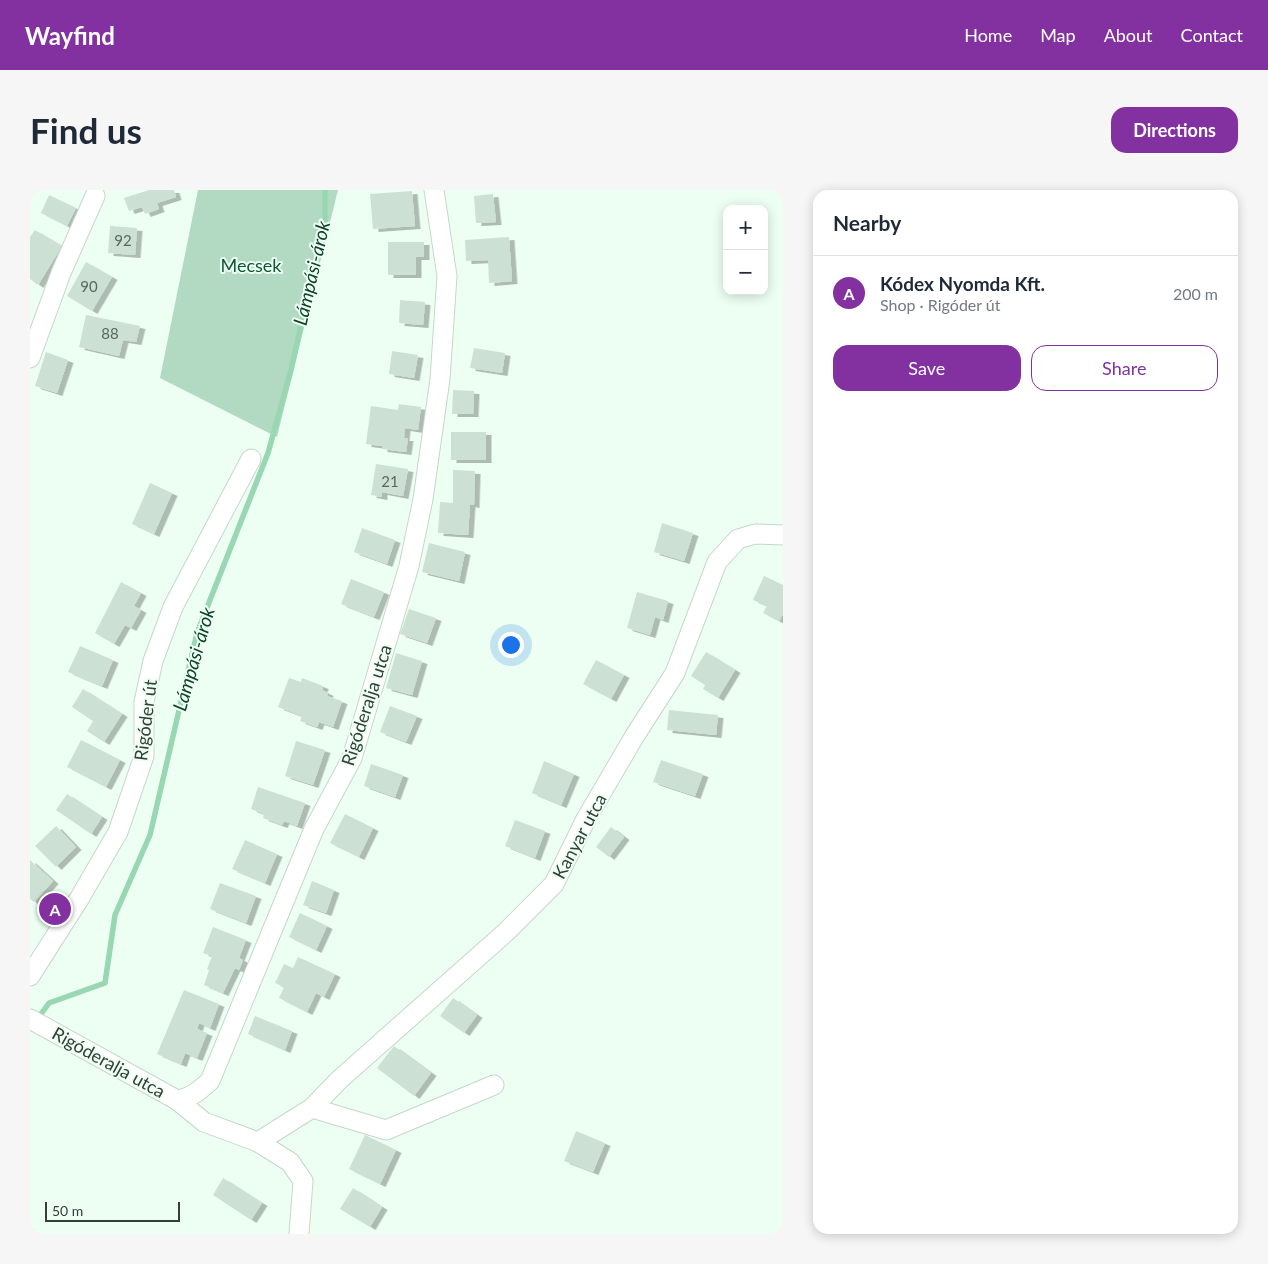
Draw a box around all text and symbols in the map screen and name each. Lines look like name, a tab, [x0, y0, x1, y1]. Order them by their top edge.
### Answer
text: Wayfind	[25, 21, 115, 50]
text: Home	[964, 24, 1012, 46]
text: Map	[1040, 24, 1076, 46]
text: About	[1104, 24, 1153, 46]
text: Contact	[1181, 24, 1243, 46]
button: Directions	[1111, 107, 1238, 153]
text: Find us	[30, 109, 142, 151]
map controls	[723, 205, 768, 295]
button: +	[723, 205, 768, 250]
text: Nearby	[833, 210, 901, 235]
water label: Lámpási-árok	[288, 218, 334, 327]
house number: 92	[114, 231, 132, 249]
button: −	[723, 250, 768, 295]
park label: Mecsek	[221, 254, 282, 276]
text: Kódex Nyomda Kft.	[880, 272, 1045, 295]
house number: 90	[80, 277, 98, 295]
text: A	[843, 284, 855, 303]
text: 200 m	[1173, 284, 1218, 303]
text: Shop · Rigóder út	[880, 295, 1001, 314]
house number: 88	[101, 324, 119, 342]
button: Save	[833, 345, 1021, 391]
button: Share	[1031, 345, 1218, 391]
house number: 21	[381, 472, 399, 490]
water label: Lámpási-árok	[167, 604, 219, 713]
your location	[498, 632, 524, 658]
street label: Rigóderalja utca	[336, 642, 396, 768]
street label: Rigóder út	[129, 678, 161, 762]
street label: Kanyar utca	[547, 790, 611, 882]
pin: A	[39, 890, 71, 928]
street label: Rigóderalja utca	[49, 1022, 169, 1102]
scale bar	[45, 1199, 180, 1222]
text: 50 m	[52, 1202, 83, 1219]

